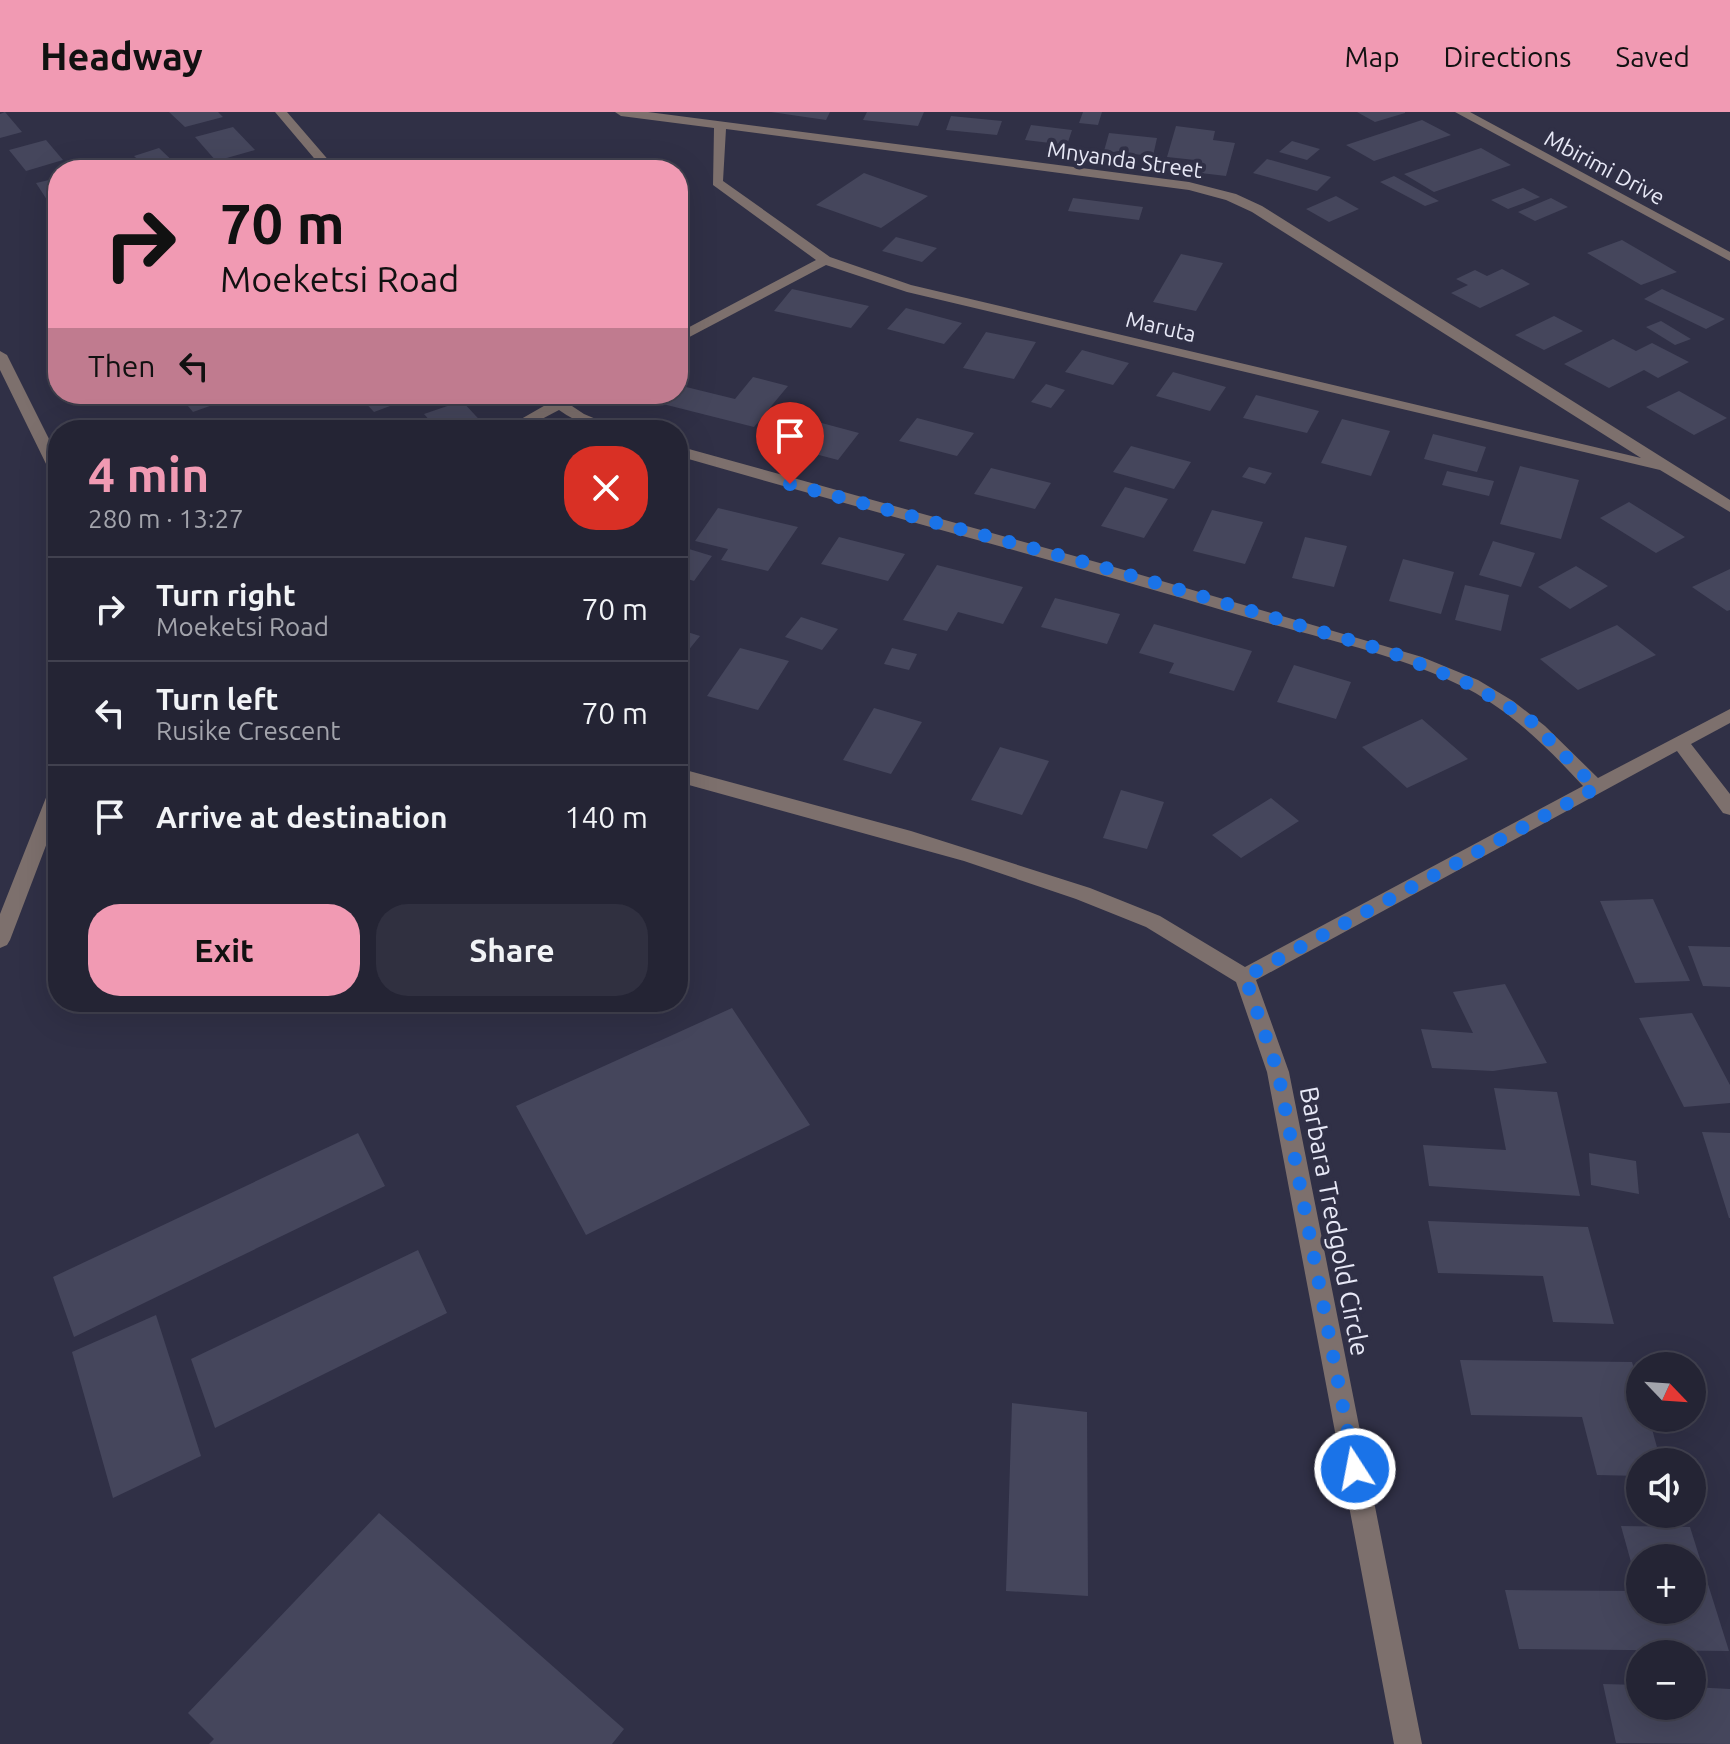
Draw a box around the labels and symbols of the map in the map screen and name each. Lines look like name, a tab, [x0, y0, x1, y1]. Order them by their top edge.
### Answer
street label: Mbirimi Drive	[1541, 125, 1669, 209]
street label: Mnyanda Street	[1046, 136, 1205, 182]
street label: Maruta	[1123, 306, 1199, 346]
pin	[756, 402, 824, 484]
street label: Barbara Tredgold Circle	[1295, 1084, 1375, 1358]
north arrow	[1626, 1352, 1706, 1432]
position arrow	[1313, 1427, 1397, 1511]

